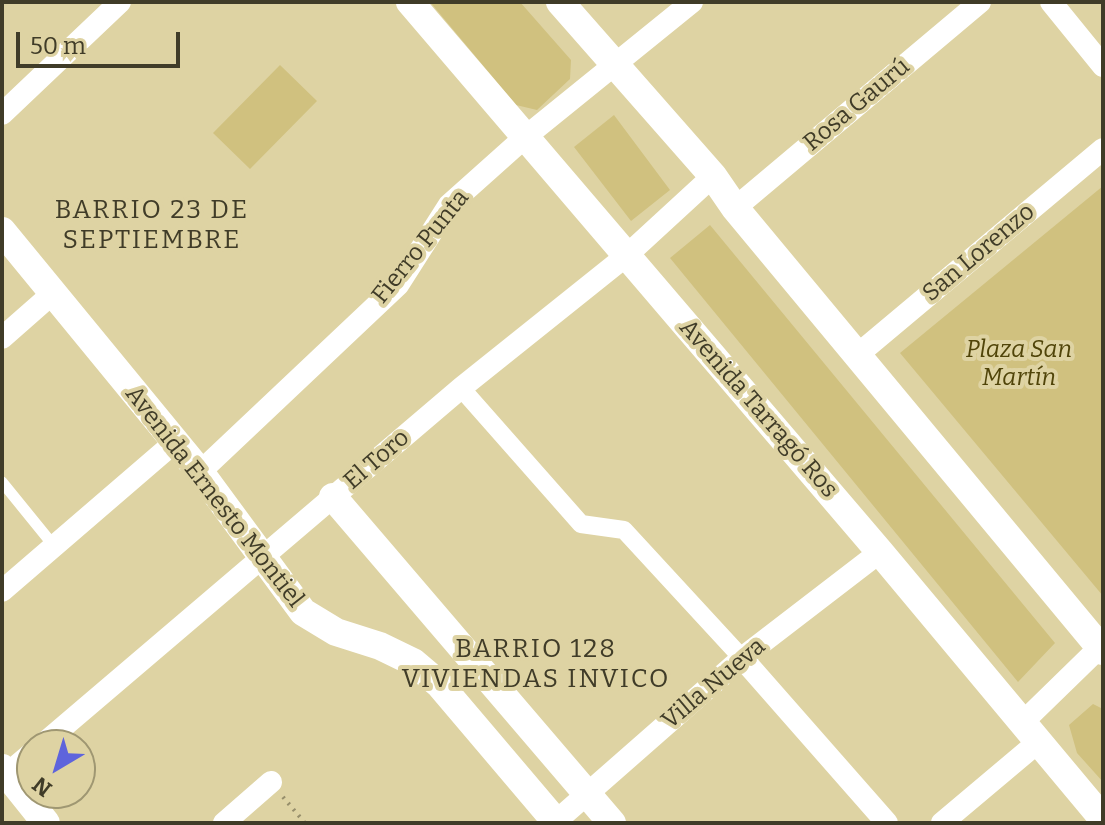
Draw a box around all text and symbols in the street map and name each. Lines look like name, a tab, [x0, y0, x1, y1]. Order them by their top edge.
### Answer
scale bar	[20, 16, 184, 66]
text: 50 m	[30, 32, 86, 60]
street label: Rosa Gaurú	[798, 52, 916, 158]
street label: Fierro Punta	[366, 184, 476, 310]
district label: BARRIO 23 DE SEPTIEMBRE	[55, 195, 249, 256]
street label: San Lorenzo	[917, 198, 1041, 308]
street label: Avenida Tarragó Ros	[673, 314, 843, 504]
park label: Plaza San Martín	[966, 336, 1072, 392]
street label: Avenida Ernesto Montiel	[119, 381, 309, 613]
street label: El Toro	[338, 424, 416, 496]
street label: Villa Nueva	[656, 632, 772, 736]
district label: BARRIO 128 VIVIENDAS INVICO	[402, 634, 670, 696]
north arrow	[16, 729, 96, 809]
text: N	[27, 771, 57, 803]

